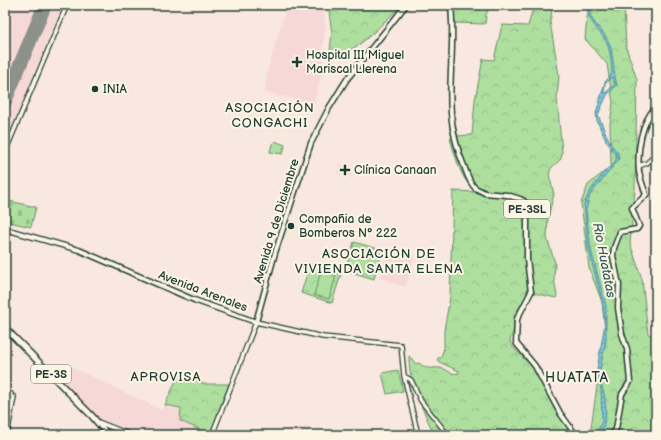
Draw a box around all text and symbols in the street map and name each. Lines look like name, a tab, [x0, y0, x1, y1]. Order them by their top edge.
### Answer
place label: Hospital III Miguel Mariscal Llerena	[306, 48, 404, 77]
marker: Hospital III Miguel Mariscal Llerena	[291, 56, 303, 68]
place label: INIA	[103, 82, 127, 97]
marker: INIA	[90, 84, 100, 94]
district label: ASOCIACIÓN CONGACHI	[225, 99, 315, 131]
street label: Avenida 9 de Diciembre	[250, 157, 303, 285]
place label: Clínica Canaan	[354, 163, 437, 178]
marker: Clínica Canaan	[339, 164, 351, 176]
road number: PE-3SL	[504, 200, 550, 218]
place label: Compañia de Bomberos N° 222	[299, 212, 397, 241]
marker: Compañia de Bomberos N° 222	[286, 221, 296, 231]
water label: Rio Huatatas	[589, 221, 619, 300]
district label: ASOCIACIÓN DE VIVIENDA SANTA ELENA	[295, 245, 463, 277]
street label: Avenida Arenales	[156, 268, 249, 315]
road number: PE-3S	[31, 365, 71, 383]
district label: APROVISA	[131, 369, 201, 385]
district label: HUATATA	[545, 369, 609, 386]

